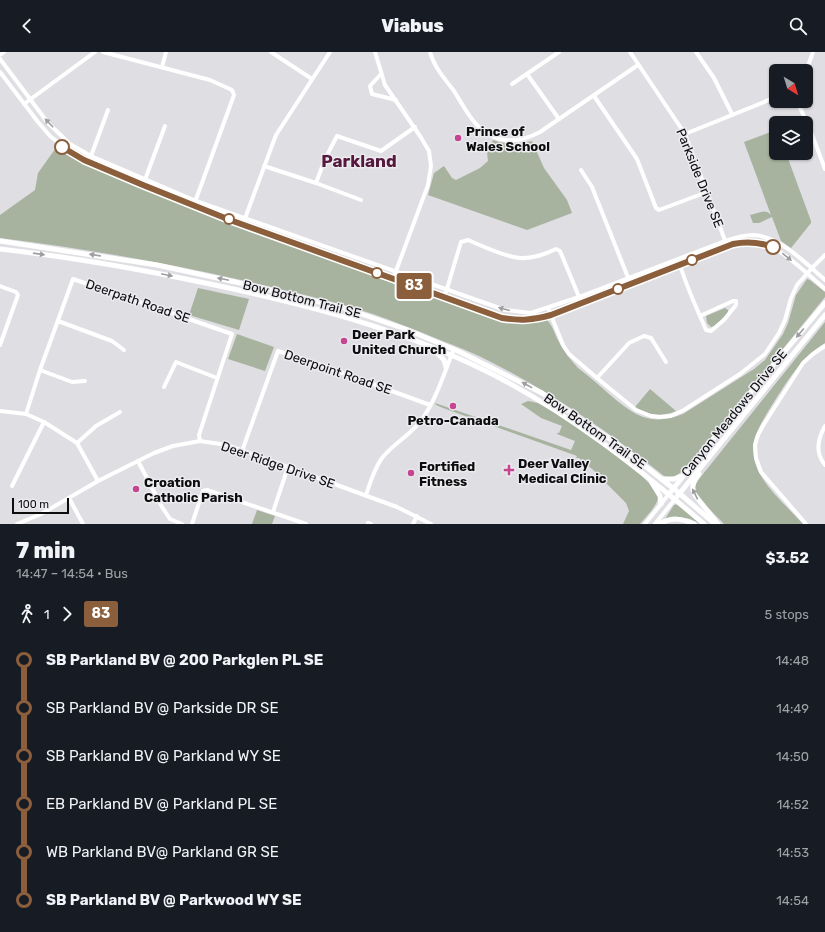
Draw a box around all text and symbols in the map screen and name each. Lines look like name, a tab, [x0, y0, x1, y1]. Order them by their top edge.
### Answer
icon: back	[16, 15, 38, 37]
text: Viabus	[381, 15, 444, 37]
icon: search	[787, 15, 809, 37]
north arrow	[769, 64, 813, 108]
map controls	[769, 64, 813, 160]
button: layers	[769, 116, 813, 160]
one-way arrow	[44, 118, 54, 128]
place label: Prince of Wales School	[466, 124, 550, 154]
street label: Parkside Drive SE	[673, 126, 727, 230]
marker: Prince of Wales School	[453, 133, 463, 143]
unlabelled marker	[54, 139, 70, 155]
district label: Parkland	[321, 151, 397, 171]
unlabelled marker	[223, 213, 235, 225]
unlabelled marker	[765, 239, 781, 255]
one-way arrow	[33, 251, 45, 257]
one-way arrow	[89, 252, 101, 258]
one-way arrow	[781, 253, 792, 261]
unlabelled marker	[686, 254, 698, 266]
unlabelled marker	[371, 267, 383, 279]
one-way arrow	[161, 272, 173, 278]
line badge: 83	[396, 273, 432, 299]
street label: Deerpath Road SE	[84, 276, 192, 326]
one-way arrow	[217, 276, 229, 282]
street label: Bow Bottom Trail SE	[241, 277, 363, 321]
text: 83	[405, 277, 423, 294]
unlabelled marker	[612, 283, 624, 295]
one-way arrow	[497, 306, 509, 312]
place label: Deer Park United Church	[352, 327, 446, 357]
one-way arrow	[795, 328, 804, 338]
marker: Deer Park United Church	[339, 336, 349, 346]
street label: Canyon Meadows Drive SE	[678, 346, 790, 480]
street label: Deerpoint Road SE	[282, 347, 394, 397]
one-way arrow	[521, 382, 533, 388]
street label: Bow Bottom Trail SE	[541, 390, 649, 472]
marker: Petro-Canada	[448, 401, 458, 411]
place label: Petro-Canada	[407, 413, 499, 428]
street label: Deer Ridge Drive SE	[219, 438, 337, 493]
place label: Deer Valley Medical Clinic	[518, 456, 607, 486]
place label: Fortified Fitness	[419, 459, 475, 489]
marker: Deer Valley Medical Clinic	[503, 464, 515, 476]
marker: Fortified Fitness	[406, 468, 416, 478]
place label: Croation Catholic Parish	[144, 475, 243, 505]
marker: Croation Catholic Parish	[131, 484, 141, 494]
one-way arrow	[692, 488, 698, 500]
scale bar	[12, 496, 69, 515]
text: 100 m	[18, 498, 49, 511]
text: 7 min	[16, 537, 75, 564]
text: $3.52	[765, 549, 809, 567]
text: 14:47 – 14:54 · Bus	[16, 566, 128, 581]
icon: walk	[16, 603, 38, 625]
icon: forward	[56, 603, 78, 625]
text: 83	[92, 605, 110, 622]
text: 1	[44, 607, 50, 622]
text: 5 stops	[765, 607, 809, 622]
text: SB Parkland BV @ 200 Parkglen PL SE	[46, 651, 323, 669]
text: 14:48	[776, 653, 809, 668]
text: SB Parkland BV @ Parkside DR SE	[46, 699, 278, 717]
text: 14:49	[776, 701, 809, 716]
text: SB Parkland BV @ Parkland WY SE	[46, 747, 281, 765]
text: 14:50	[776, 749, 809, 764]
text: EB Parkland BV @ Parkland PL SE	[46, 795, 277, 813]
text: 14:52	[777, 797, 809, 812]
text: WB Parkland BV@ Parkland GR SE	[46, 843, 279, 861]
text: 14:53	[776, 845, 809, 860]
text: SB Parkland BV @ Parkwood WY SE	[46, 891, 302, 909]
text: 14:54	[776, 893, 809, 908]

